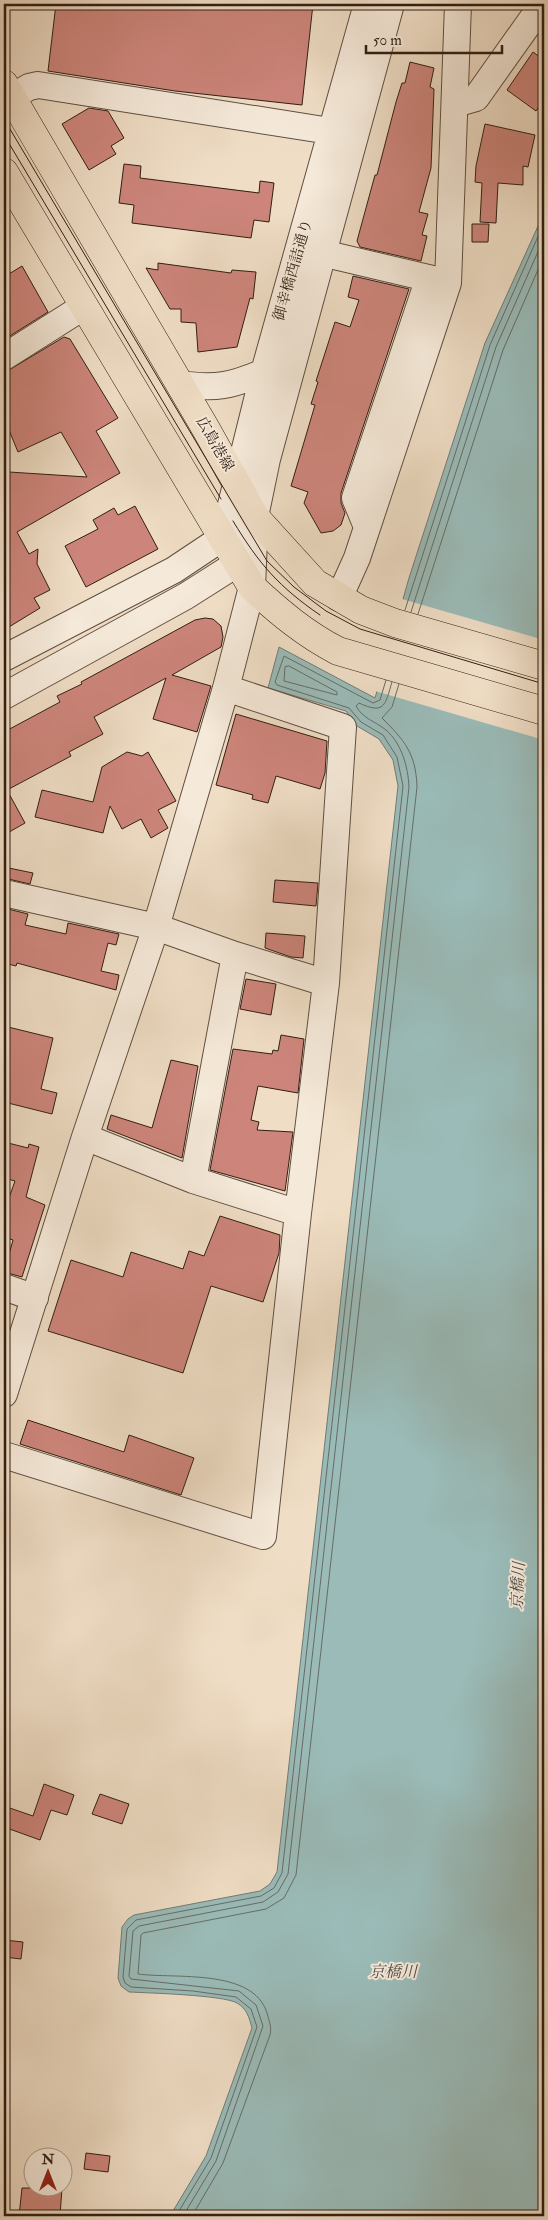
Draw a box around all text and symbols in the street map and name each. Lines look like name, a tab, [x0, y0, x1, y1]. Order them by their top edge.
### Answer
scale bar	[366, 22, 502, 54]
text: 50 m	[373, 31, 402, 50]
street label: 御幸橋西詰通り	[269, 217, 317, 323]
street label: 広島港線	[192, 413, 238, 475]
water label: 京橋川	[507, 1560, 529, 1610]
water label: 京橋川	[369, 1962, 419, 1982]
north arrow	[22, 2148, 72, 2198]
text: N	[41, 2151, 55, 2168]

